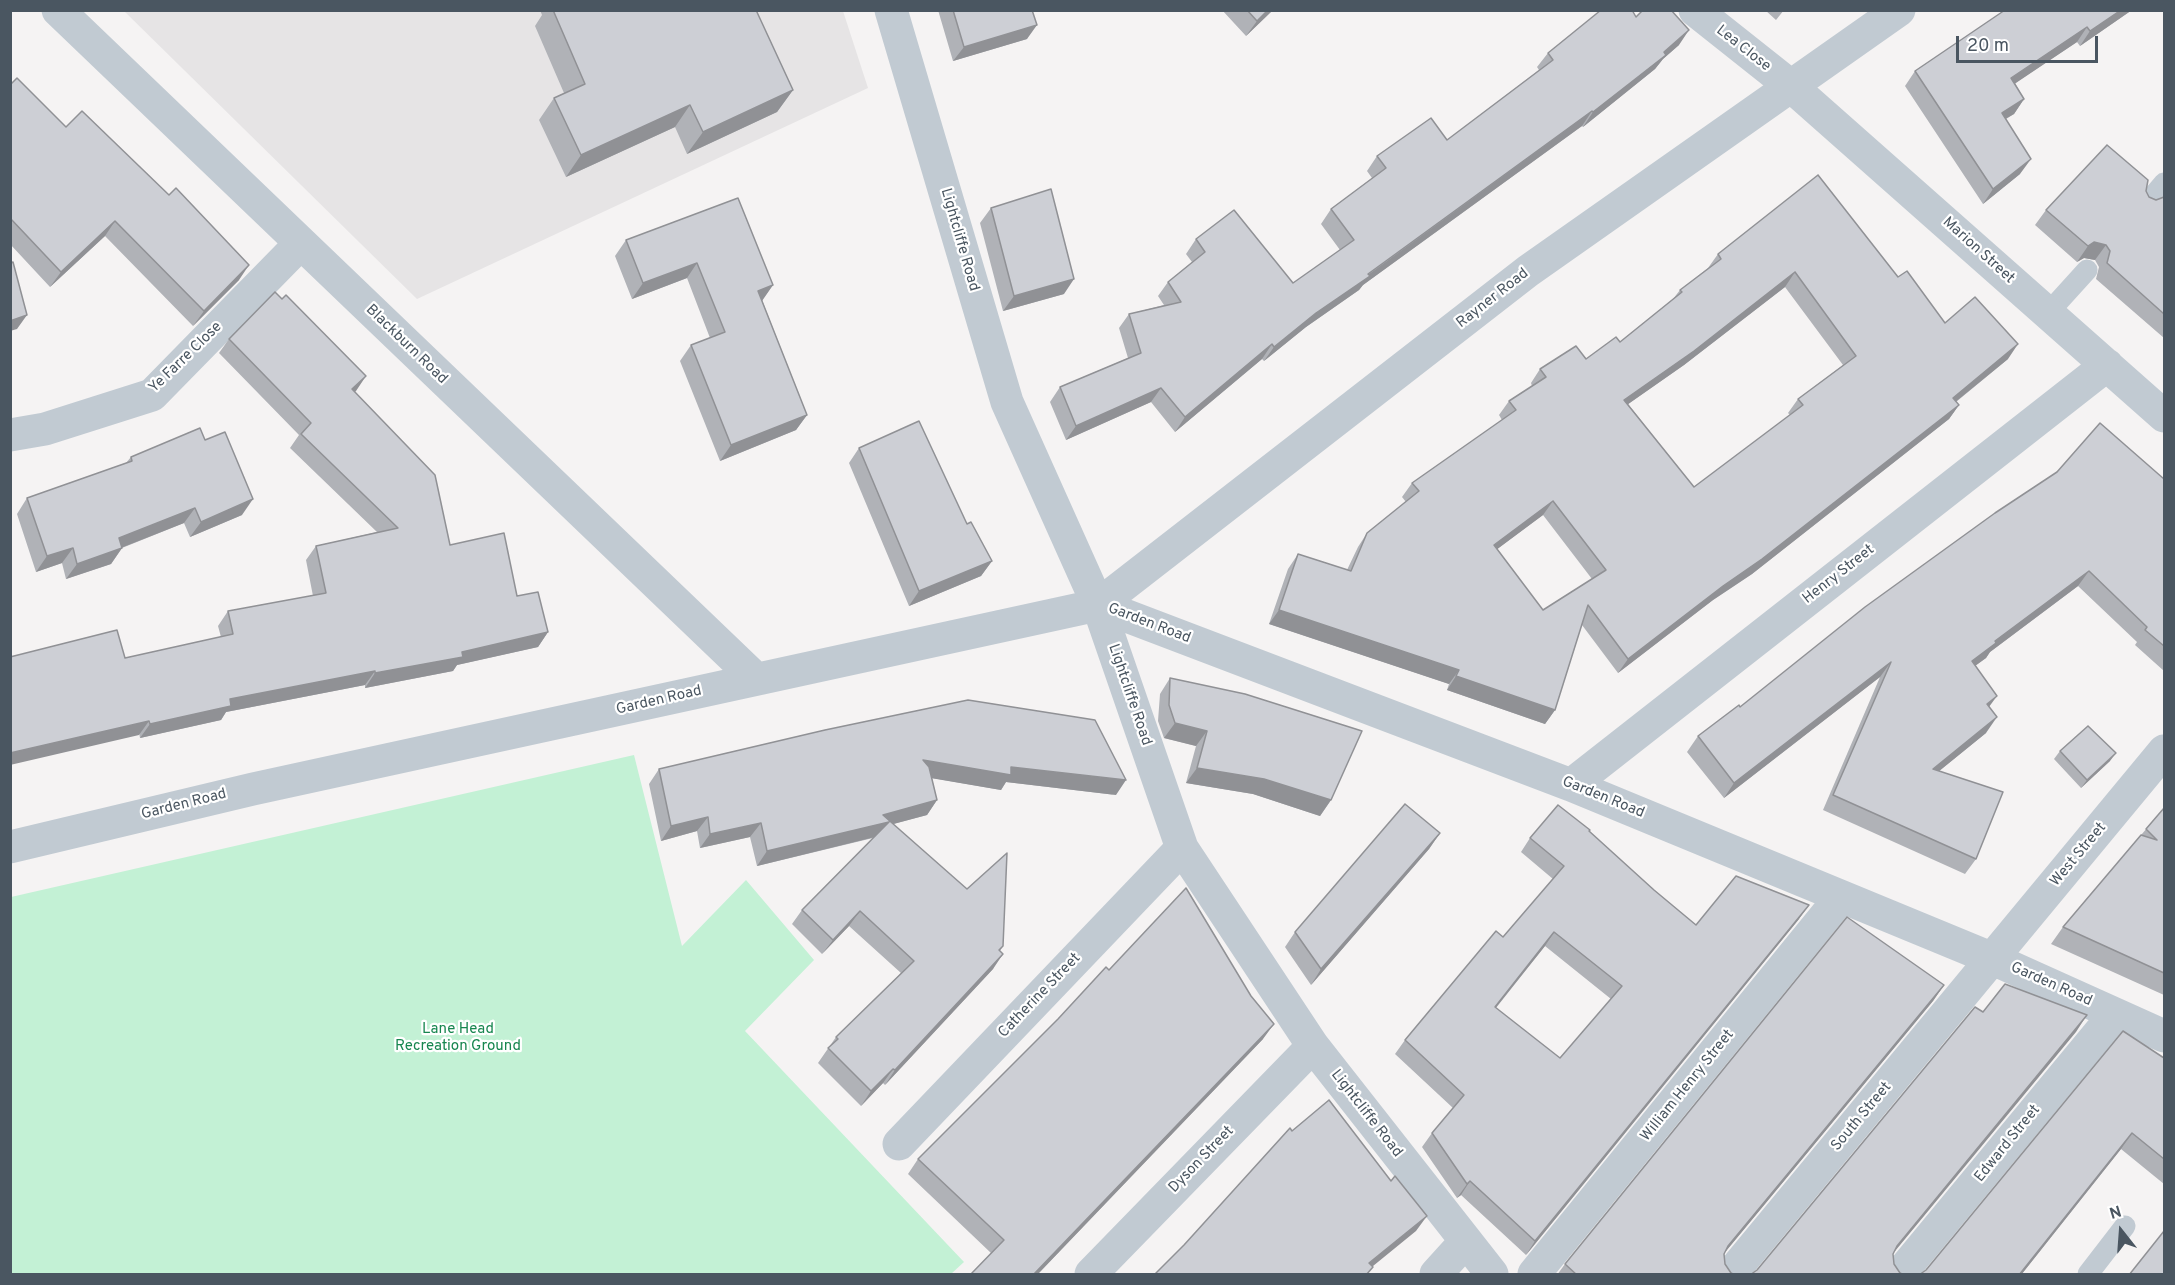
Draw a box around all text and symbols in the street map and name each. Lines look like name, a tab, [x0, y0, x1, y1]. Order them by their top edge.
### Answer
street label: Lea Close	[1712, 22, 1774, 76]
scale bar	[1959, 24, 2102, 62]
text: 20 m	[1967, 35, 2009, 58]
street label: Lightcliffe Road	[936, 187, 982, 293]
street label: Marion Street	[1938, 214, 2018, 288]
street label: Rayner Road	[1453, 265, 1533, 333]
street label: Blackburn Road	[361, 301, 451, 389]
street label: Ye Farre Close	[146, 319, 226, 397]
street label: Henry Street	[1800, 541, 1878, 609]
street label: Garden Road	[1105, 600, 1193, 648]
street label: Lightcliffe Road	[1103, 642, 1155, 748]
street label: Garden Road	[614, 682, 704, 720]
street label: Garden Road	[1559, 773, 1647, 823]
street label: Garden Road	[140, 786, 228, 824]
street label: West Street	[2047, 819, 2111, 891]
street label: Catherine Street	[995, 950, 1085, 1042]
street label: Garden Road	[2008, 959, 2094, 1011]
park label: Lane Head Recreation Ground	[395, 1021, 521, 1056]
street label: William Henry Street	[1637, 1027, 1739, 1145]
street label: Lightcliffe Road	[1326, 1067, 1406, 1161]
street label: South Street	[1828, 1079, 1896, 1155]
street label: Edward Street	[1971, 1102, 2045, 1186]
street label: Dyson Street	[1166, 1123, 1238, 1197]
north arrow	[2091, 1201, 2151, 1261]
text: N	[2107, 1203, 2124, 1225]

